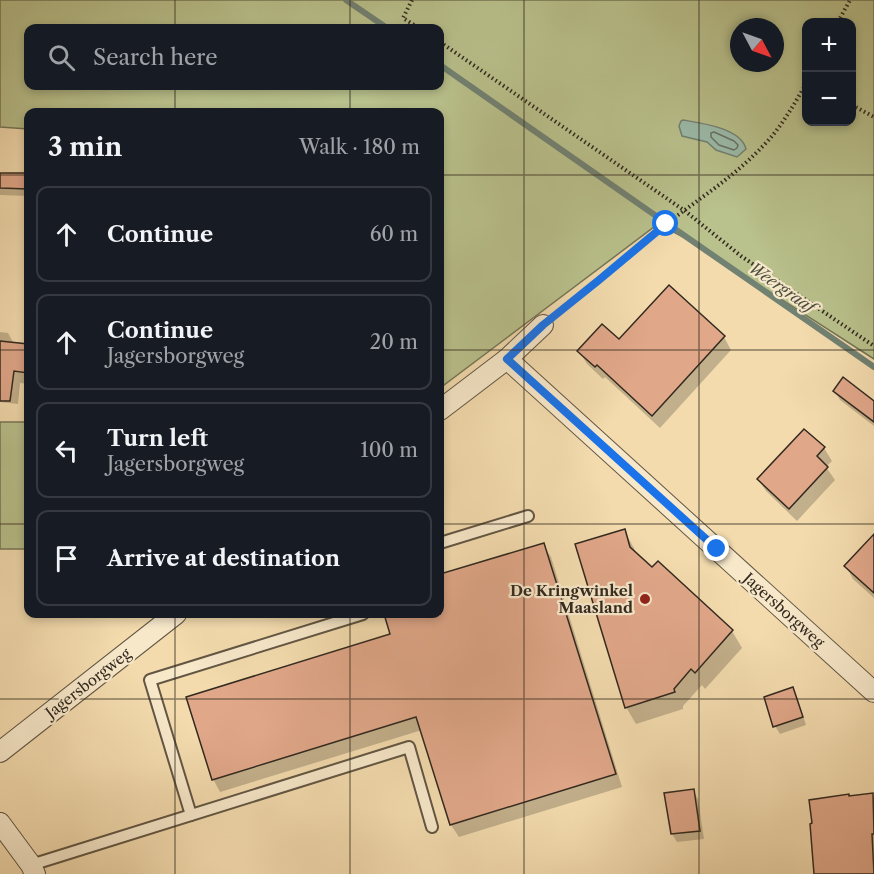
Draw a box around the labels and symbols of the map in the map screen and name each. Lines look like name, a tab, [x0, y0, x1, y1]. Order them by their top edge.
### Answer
north arrow	[730, 18, 784, 72]
route start	[652, 210, 678, 236]
water label: Weergraaf	[746, 257, 823, 320]
route end	[703, 535, 729, 561]
street label: Jagersborgweg	[738, 567, 829, 652]
place label: De Kringwinkel Maasland	[510, 581, 633, 617]
marker: De Kringwinkel Maasland	[638, 592, 652, 606]
street label: Jagersborgweg	[40, 644, 134, 723]

